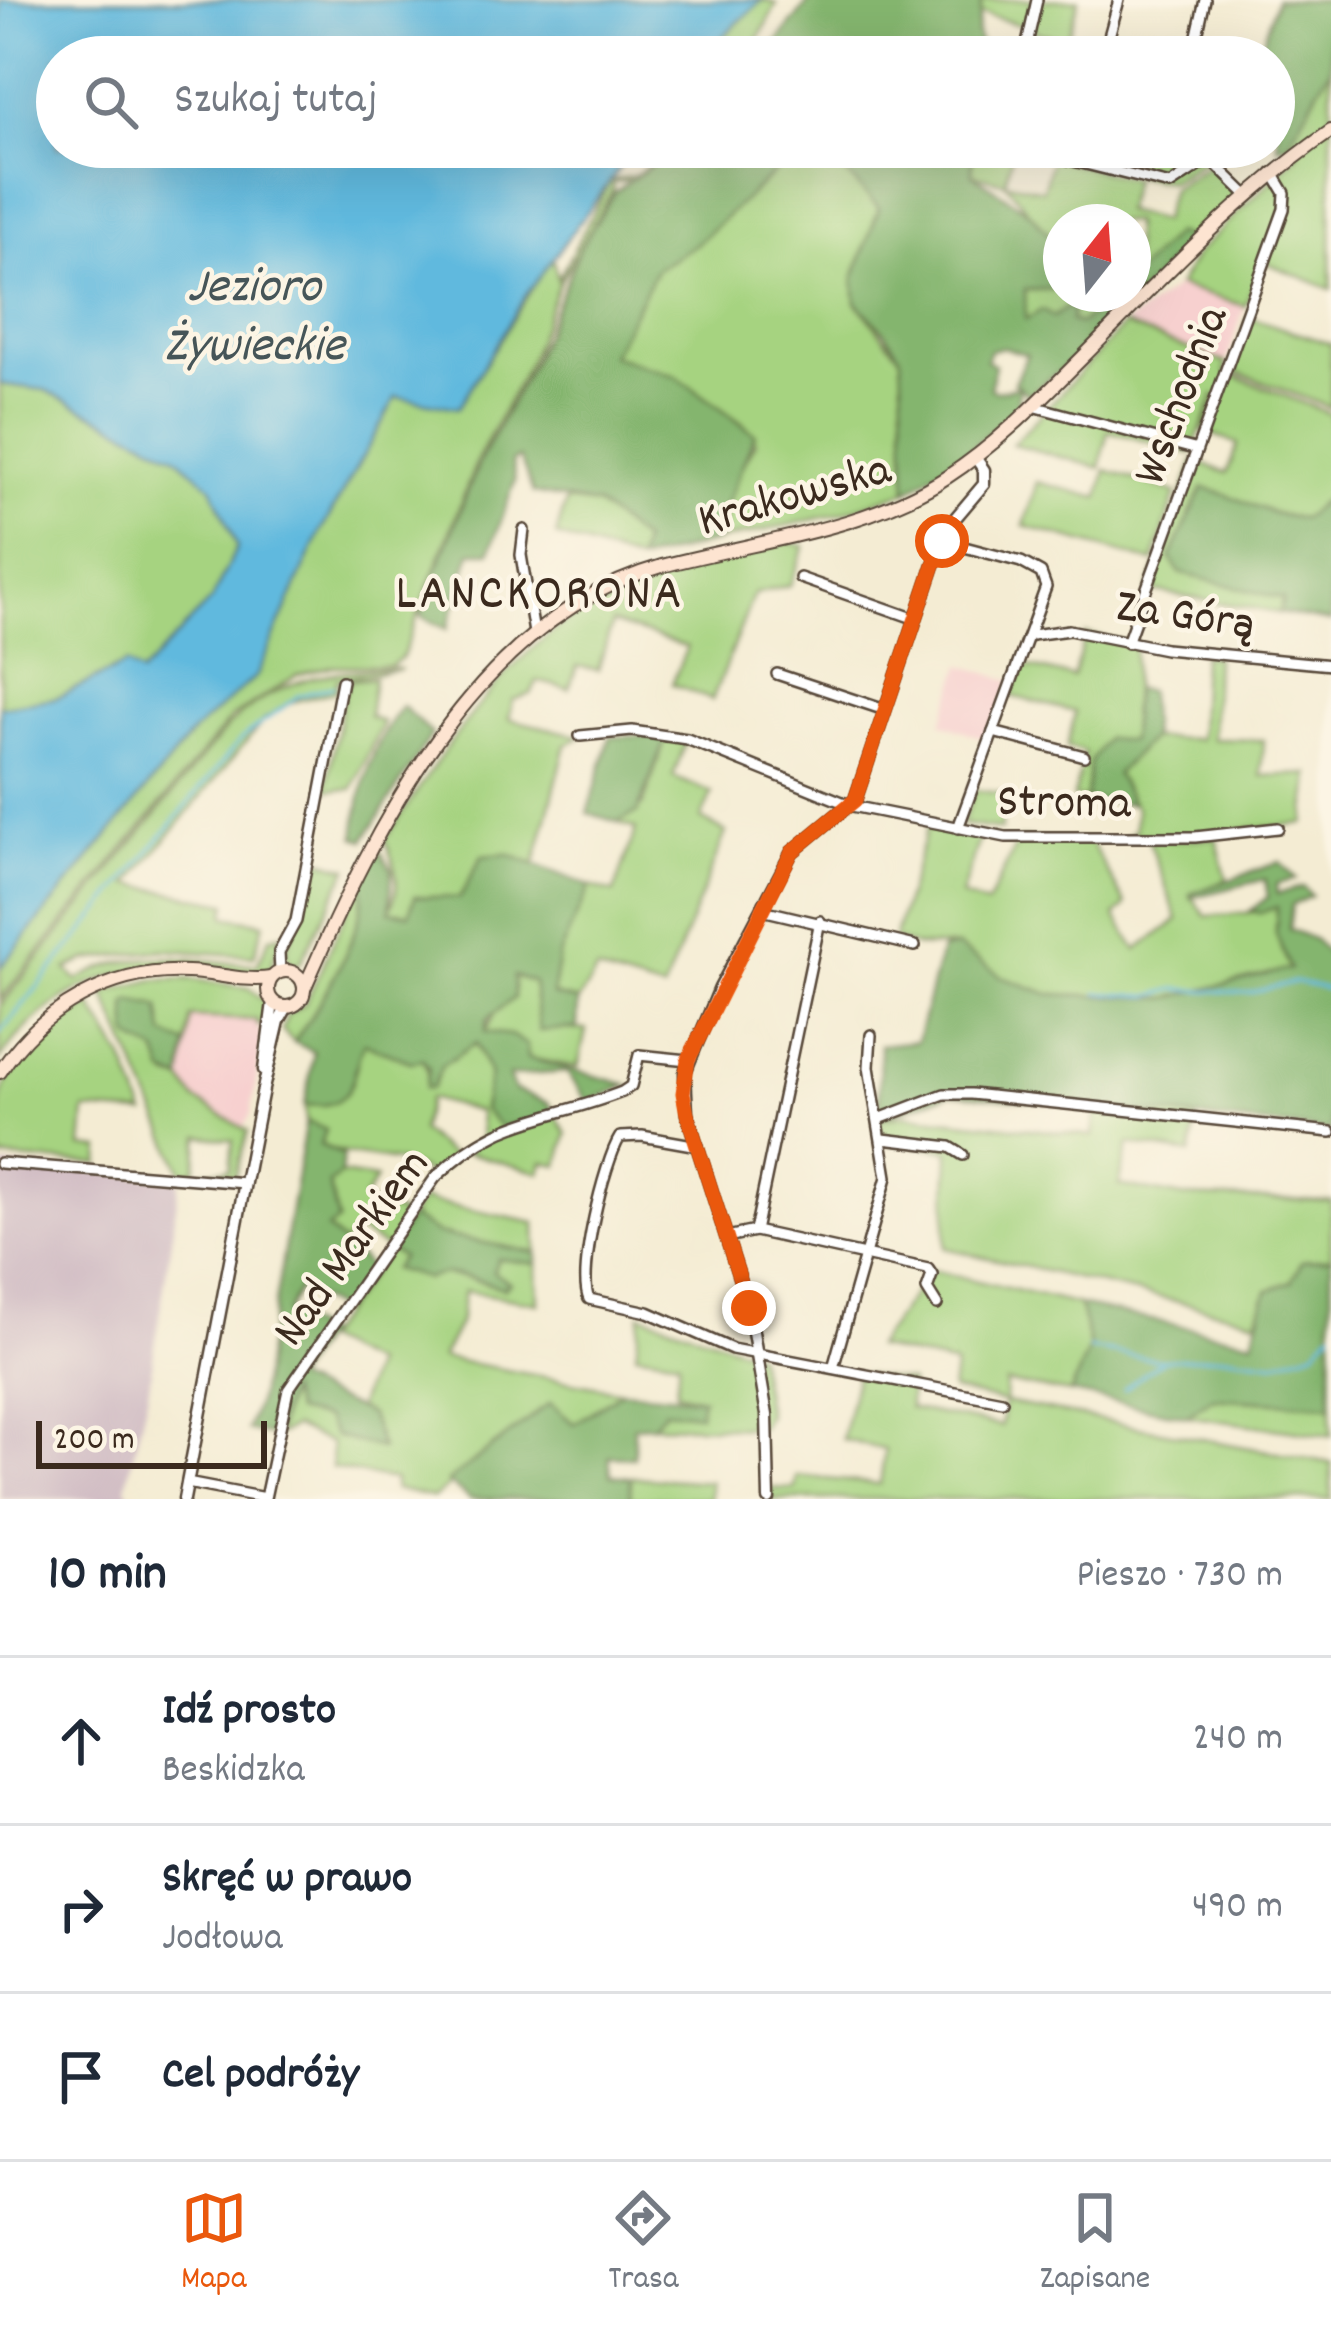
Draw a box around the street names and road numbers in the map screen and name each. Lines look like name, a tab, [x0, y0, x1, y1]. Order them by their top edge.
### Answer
street label: Wschodnia	[1118, 296, 1250, 496]
street label: Krakowska	[691, 438, 901, 559]
street label: Za Górą	[1111, 575, 1259, 662]
street label: Stroma	[997, 770, 1133, 841]
street label: Nad Markiem	[258, 1136, 450, 1363]

